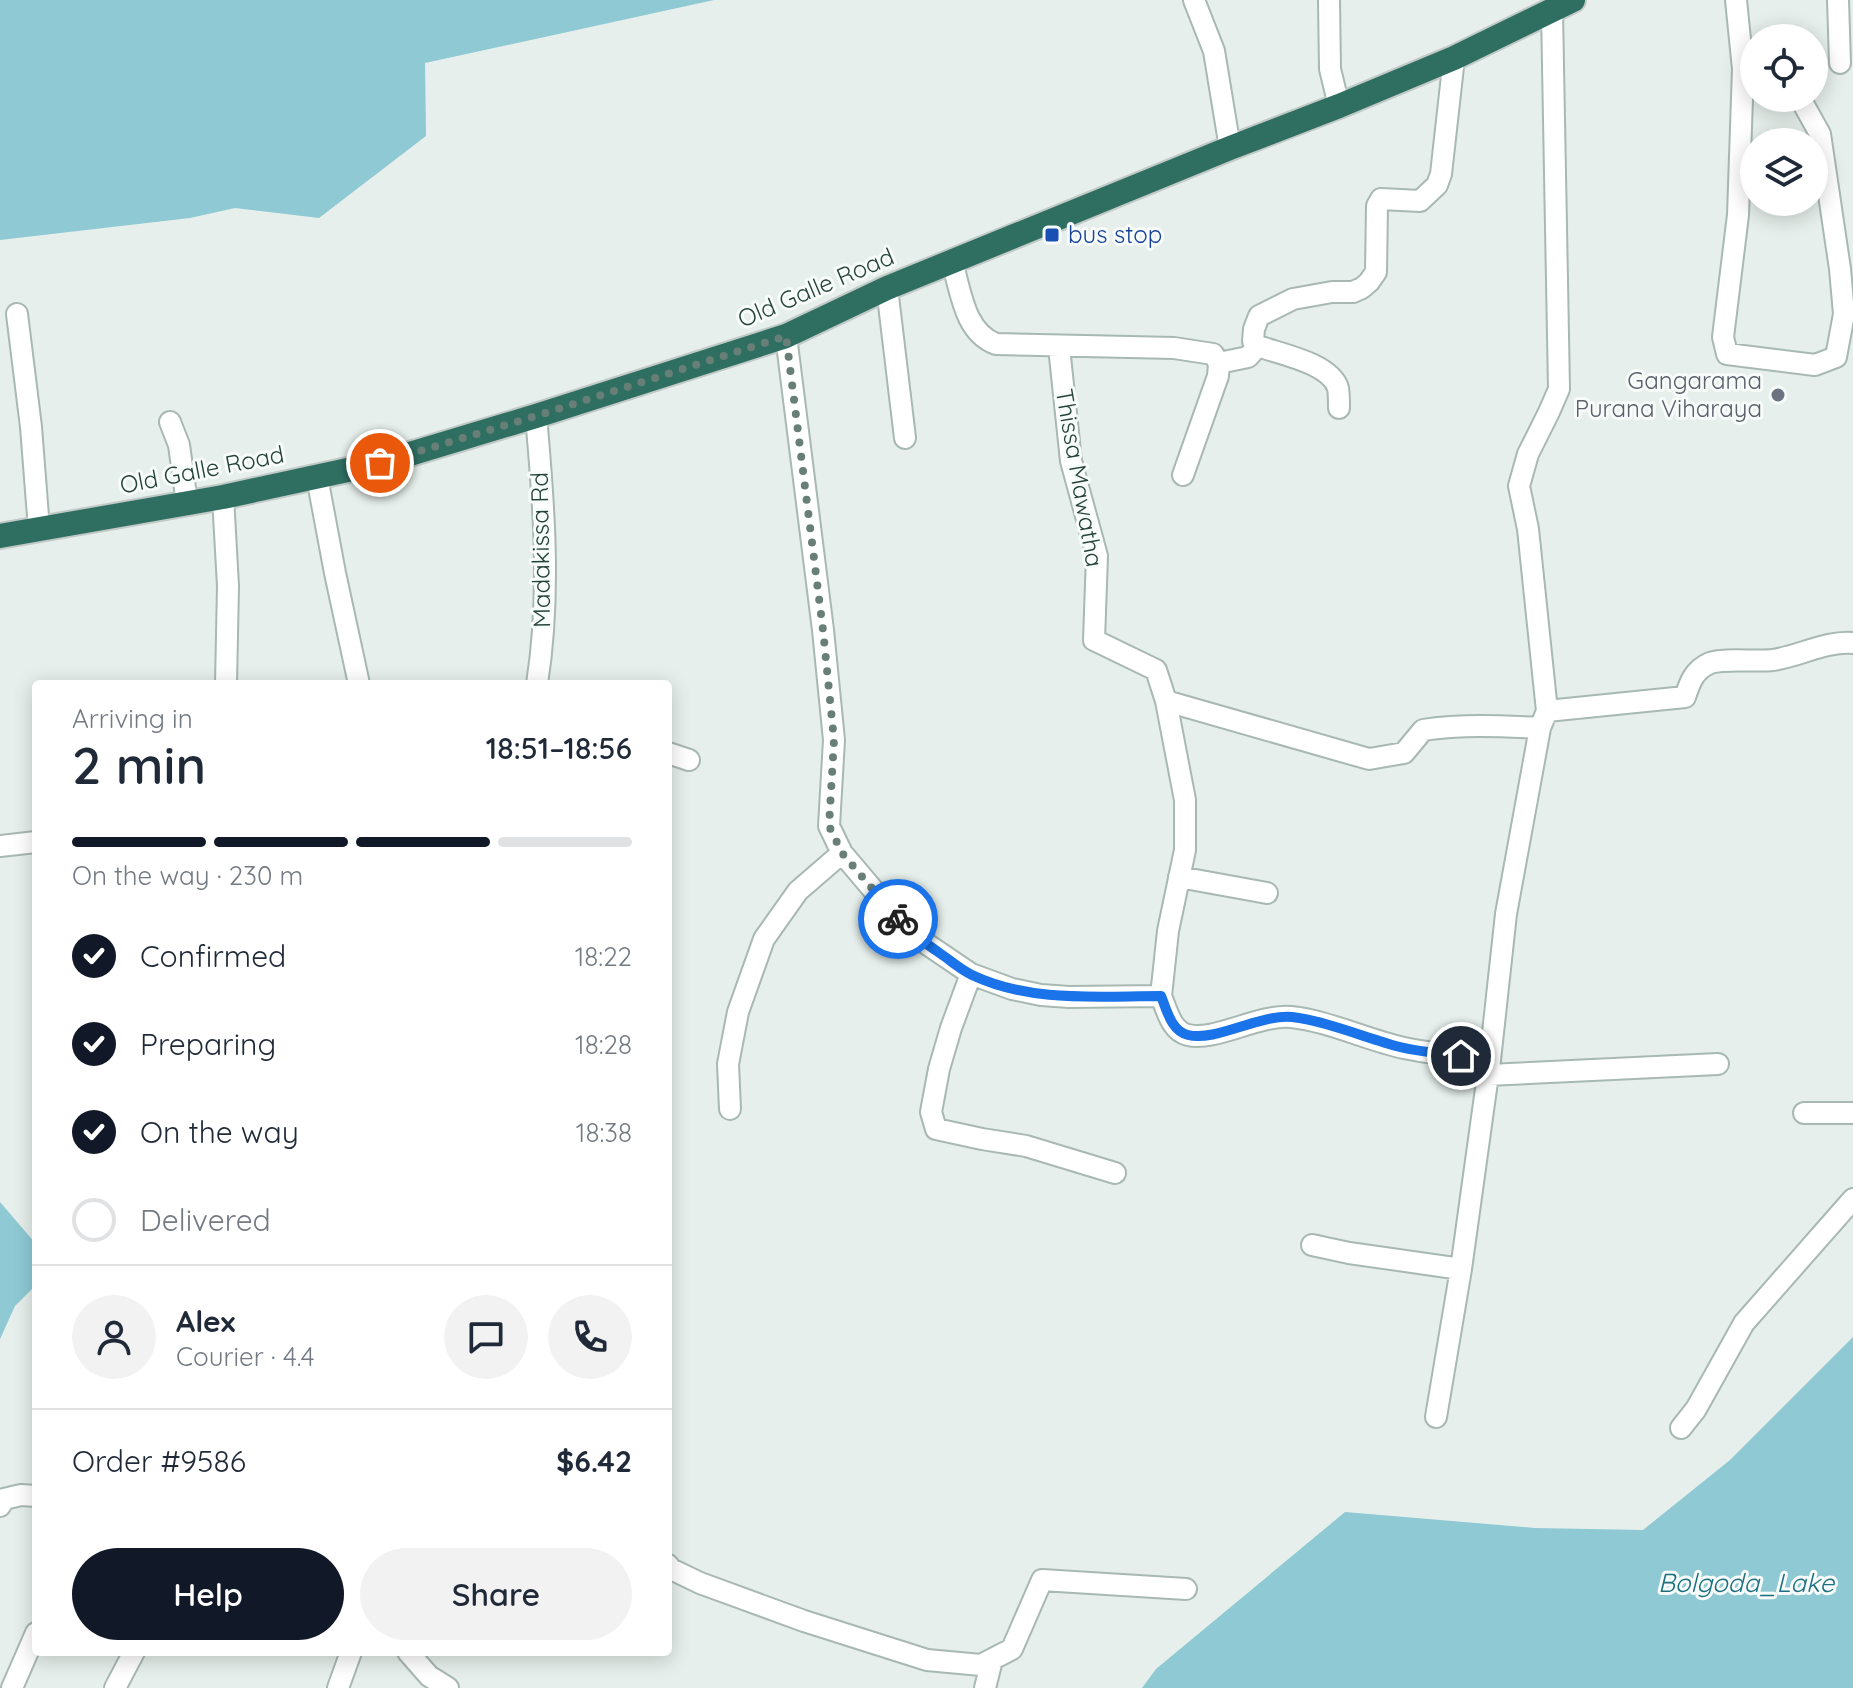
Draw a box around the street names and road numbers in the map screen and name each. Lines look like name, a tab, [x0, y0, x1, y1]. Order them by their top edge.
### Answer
street label: Old Galle Road	[733, 241, 898, 333]
street label: Thissa Mawatha	[1050, 386, 1110, 569]
street label: Old Galle Road	[117, 438, 287, 500]
street label: Madakissa Rd	[524, 472, 556, 628]

